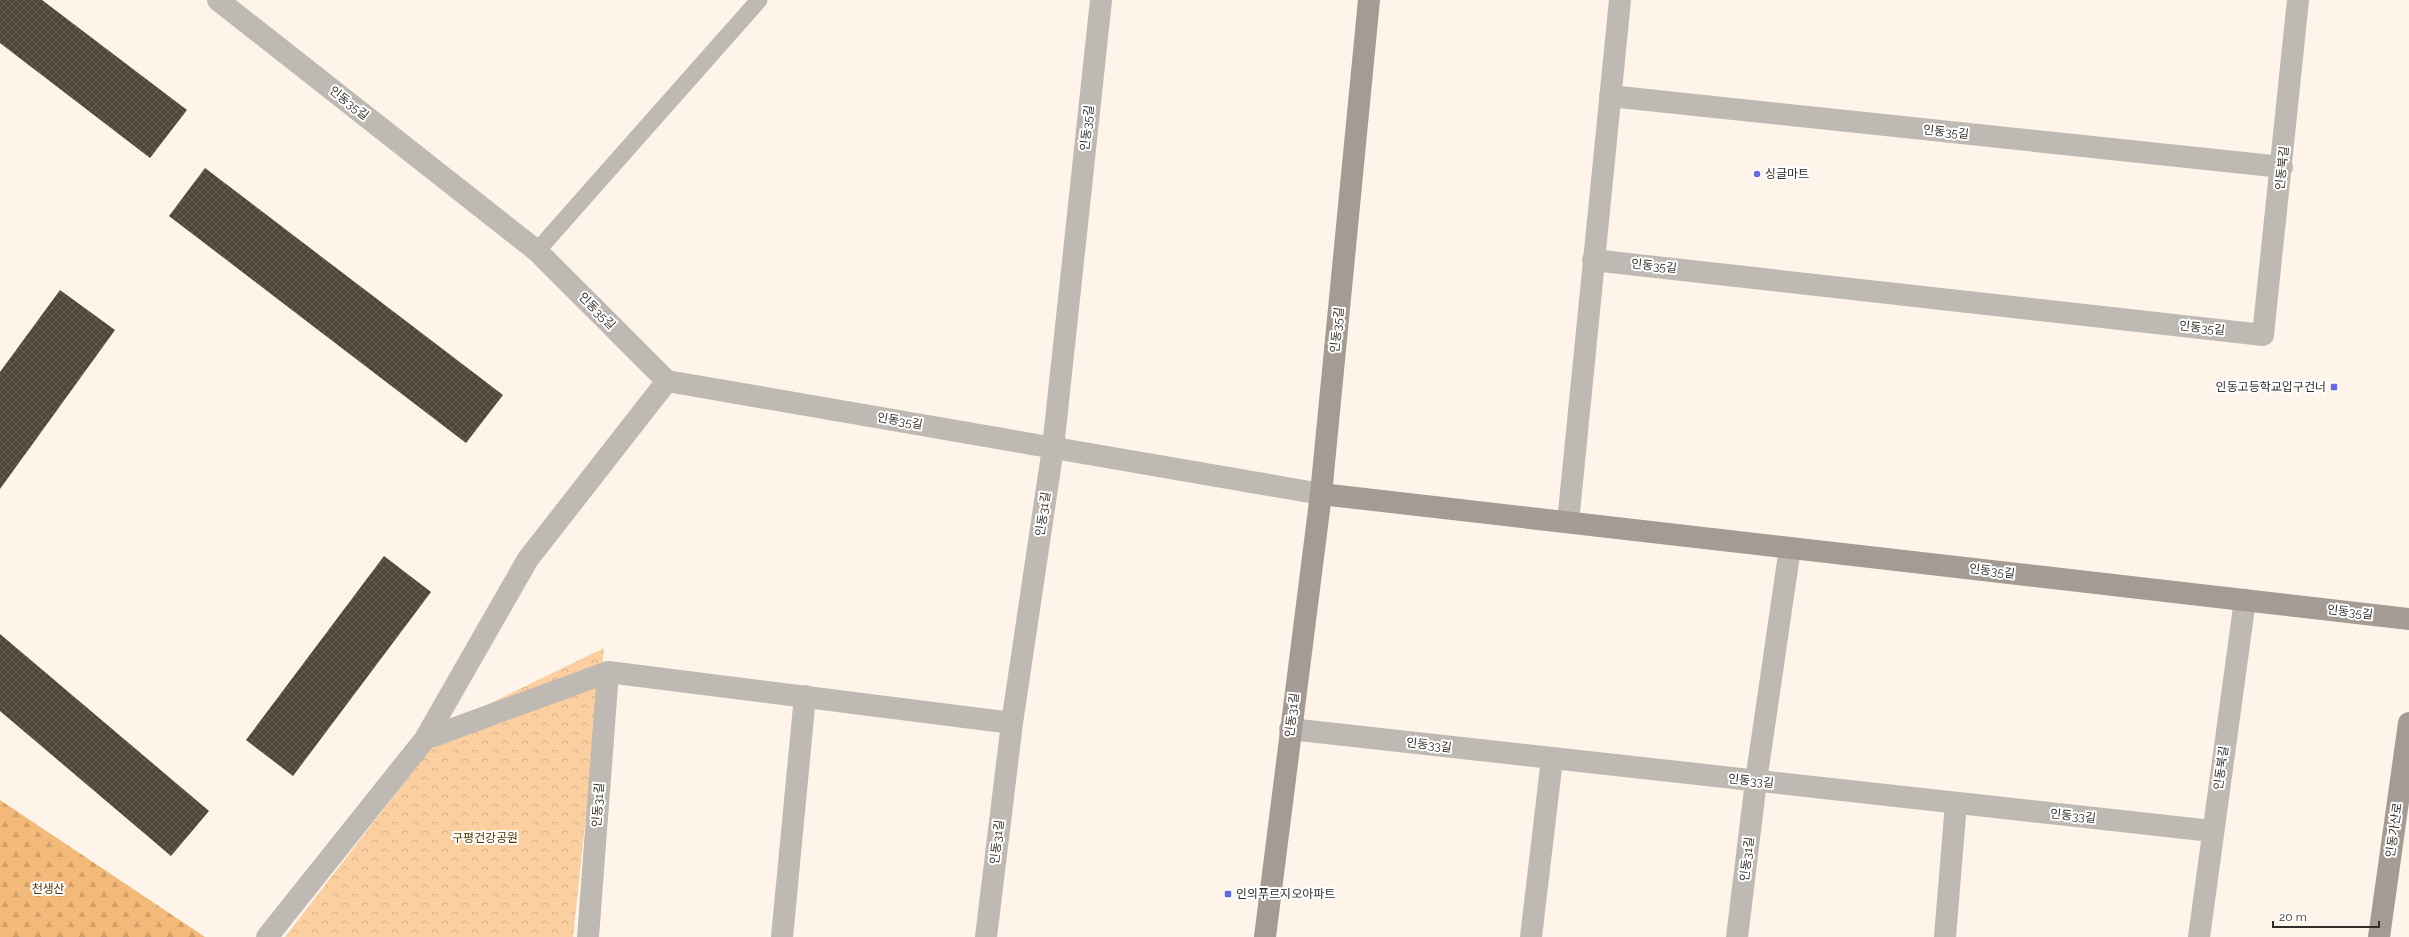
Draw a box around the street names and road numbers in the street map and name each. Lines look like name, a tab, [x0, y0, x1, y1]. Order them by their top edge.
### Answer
street label: 인동35길	[327, 83, 371, 123]
street label: 인동35길	[1078, 104, 1096, 152]
street label: 인동35길	[1922, 123, 1970, 141]
street label: 인동북길	[2273, 145, 2291, 191]
street label: 인동35길	[1630, 257, 1678, 275]
street label: 인동35길	[576, 290, 618, 332]
street label: 인동35길	[1328, 306, 1346, 354]
street label: 인동35길	[2178, 319, 2226, 337]
street label: 인동35길	[876, 410, 924, 432]
street label: 인동31길	[1033, 491, 1053, 537]
street label: 인동35길	[1968, 561, 2016, 581]
street label: 인동35길	[2326, 602, 2374, 622]
street label: 인동31길	[1282, 692, 1302, 738]
street label: 인동33길	[1405, 735, 1453, 755]
street label: 인동북길	[2211, 745, 2231, 791]
street label: 인동33길	[1727, 772, 1775, 790]
street label: 인동31길	[589, 782, 607, 828]
street label: 인동가산로	[2383, 802, 2405, 858]
street label: 인동33길	[2049, 807, 2097, 825]
street label: 인동31길	[987, 819, 1007, 865]
street label: 인동31길	[1737, 836, 1757, 882]

